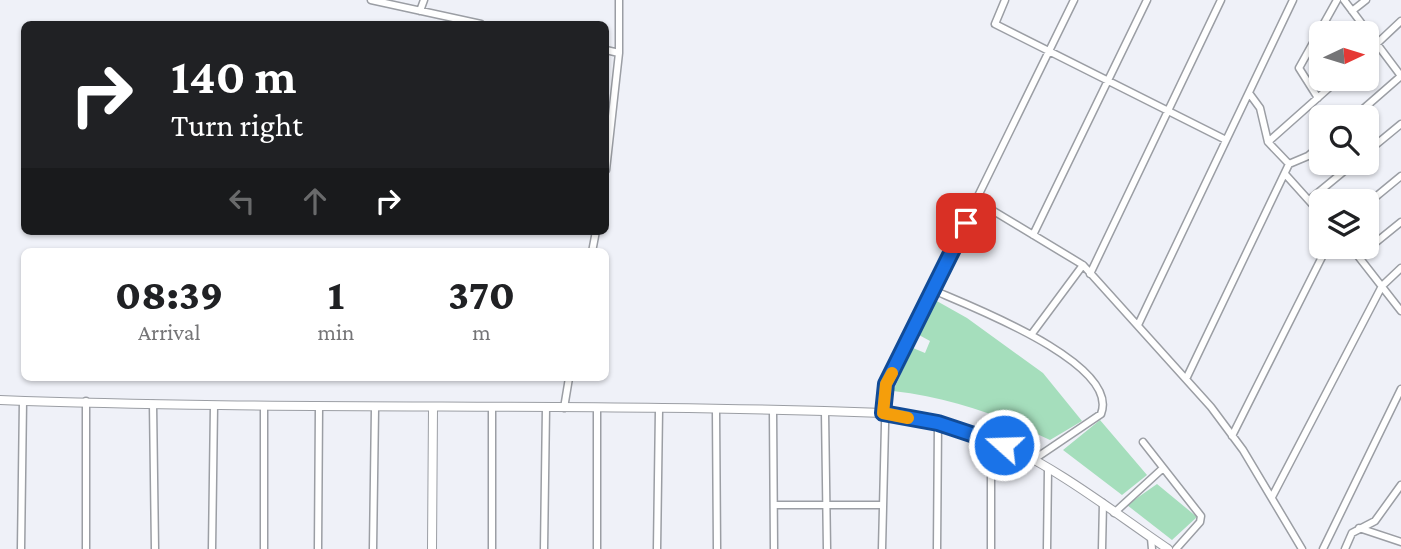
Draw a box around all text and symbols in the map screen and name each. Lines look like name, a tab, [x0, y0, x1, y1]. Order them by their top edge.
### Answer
north arrow	[1309, 21, 1379, 91]
map controls	[1309, 21, 1379, 259]
icon: right	[56, 49, 147, 140]
text: 140 m	[171, 49, 296, 104]
button: search	[1309, 105, 1379, 175]
text: Turn right	[171, 107, 303, 143]
icon: left	[223, 182, 261, 220]
icon: ahead	[296, 182, 334, 220]
icon: right	[369, 182, 407, 220]
button: layers	[1309, 189, 1379, 259]
pin	[936, 193, 996, 253]
icon: arrive	[947, 204, 985, 242]
text: 08:39	[115, 271, 223, 318]
text: 1	[328, 271, 344, 318]
text: 370	[448, 271, 515, 318]
text: Arrival	[138, 319, 200, 345]
text: min	[317, 319, 354, 345]
text: m	[472, 319, 491, 345]
position arrow	[967, 408, 1041, 482]

